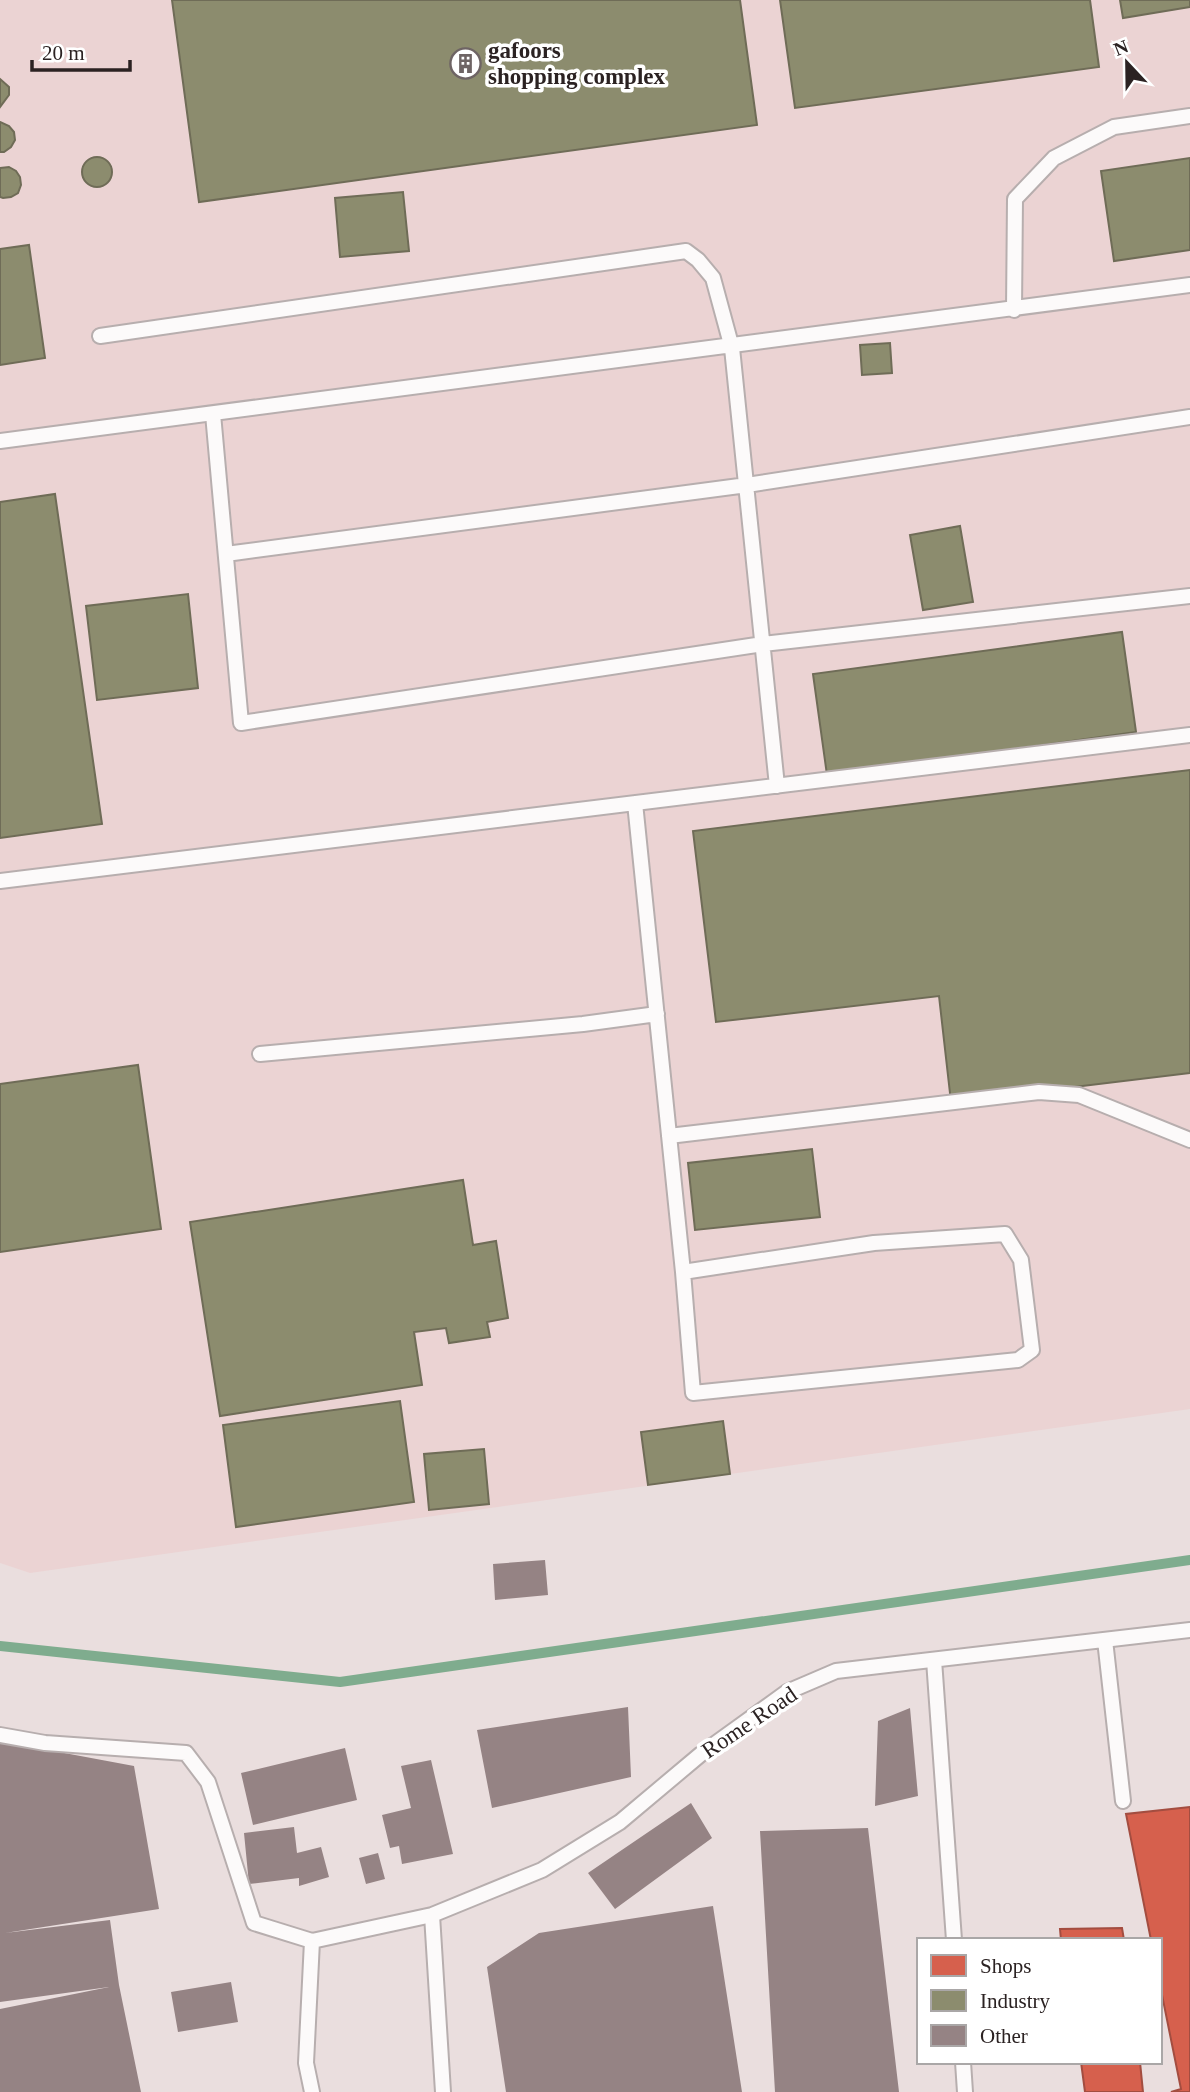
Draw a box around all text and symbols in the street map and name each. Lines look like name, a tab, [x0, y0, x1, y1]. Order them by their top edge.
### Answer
scale bar	[32, 28, 130, 72]
north arrow	[1092, 28, 1162, 98]
text: N	[1111, 35, 1131, 60]
place label: gafoors shopping complex	[488, 38, 666, 89]
text: 20 m	[42, 41, 85, 65]
building icon: gafoors shopping complex	[448, 46, 482, 80]
street label: Rome Road	[697, 1681, 802, 1763]
legend	[917, 1938, 1162, 2064]
text: Shops	[980, 1954, 1031, 1978]
text: Industry	[980, 1989, 1050, 2013]
text: Other	[980, 2024, 1028, 2048]

